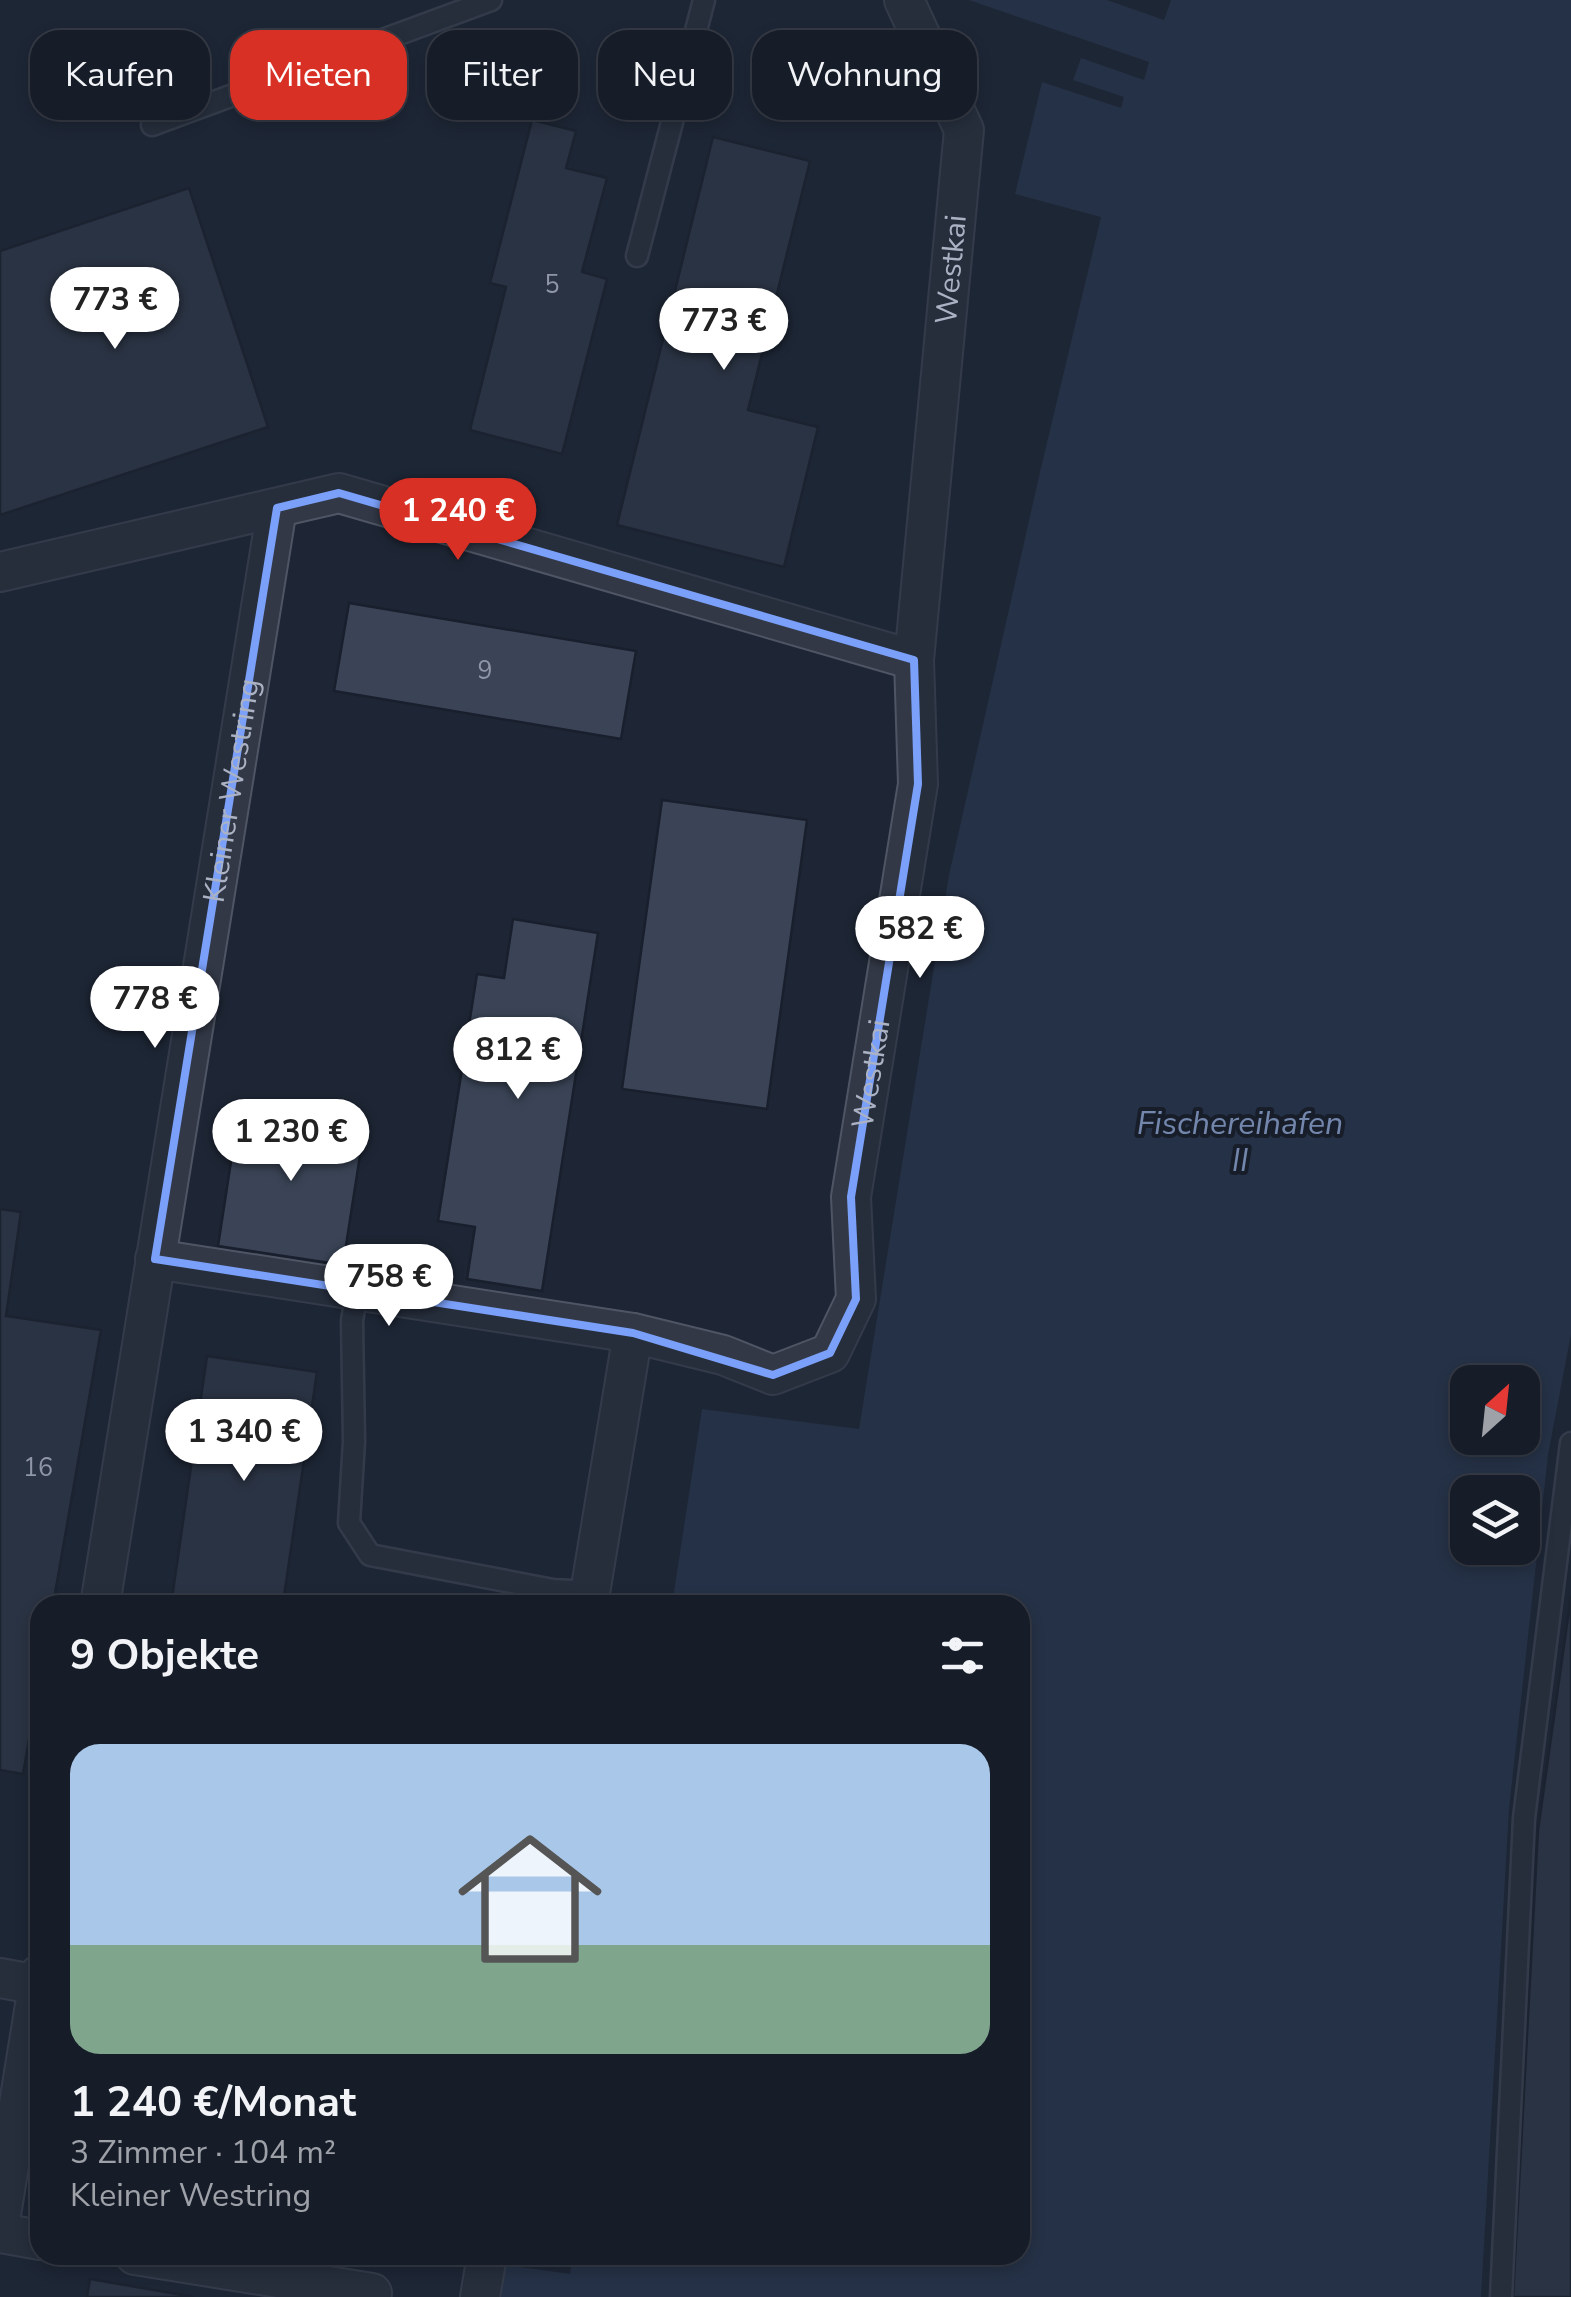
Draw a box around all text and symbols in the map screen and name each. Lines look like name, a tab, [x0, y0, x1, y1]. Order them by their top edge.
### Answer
chip: Kaufen	[30, 30, 210, 120]
chip: Mieten	[230, 30, 407, 120]
chip: Filter	[427, 30, 578, 120]
chip: Neu	[598, 30, 732, 120]
chip: Wohnung	[752, 30, 977, 120]
street label: Westkai	[925, 213, 976, 326]
pin: 773 €	[45, 267, 185, 352]
house number: 5	[544, 268, 560, 302]
text: 773 €	[72, 278, 158, 321]
pin: 773 €	[654, 288, 794, 373]
text: 773 €	[681, 299, 767, 342]
pin: 1 240 €	[366, 478, 550, 563]
text: 1 240 €	[401, 489, 515, 532]
house number: 9	[477, 654, 493, 688]
street label: Kleiner Westring	[193, 676, 270, 906]
pin: 582 €	[850, 896, 990, 981]
text: 582 €	[877, 907, 963, 950]
pin: 778 €	[85, 966, 225, 1051]
text: 778 €	[112, 977, 198, 1020]
pin: 812 €	[448, 1017, 588, 1102]
street label: Westkai	[842, 1017, 900, 1131]
text: 812 €	[475, 1028, 561, 1071]
pin: 1 230 €	[199, 1099, 383, 1184]
water label: Fischereihafen II	[1137, 1102, 1343, 1182]
text: 1 230 €	[234, 1110, 348, 1153]
pin: 758 €	[319, 1244, 459, 1329]
text: 758 €	[346, 1255, 432, 1298]
north arrow	[1450, 1365, 1540, 1455]
map controls	[1450, 1365, 1540, 1565]
pin: 1 340 €	[152, 1399, 336, 1484]
text: 1 340 €	[187, 1410, 301, 1453]
house number: 16	[23, 1451, 53, 1485]
button: layers	[1450, 1475, 1540, 1565]
text: 9 Objekte	[70, 1627, 259, 1684]
icon: filters	[935, 1628, 990, 1683]
icon: home	[440, 1809, 620, 1989]
text: 1 240 €/Monat	[70, 2074, 356, 2131]
text: 3 Zimmer · 104 m²	[70, 2131, 336, 2174]
text: Kleiner Westring	[70, 2174, 311, 2217]

